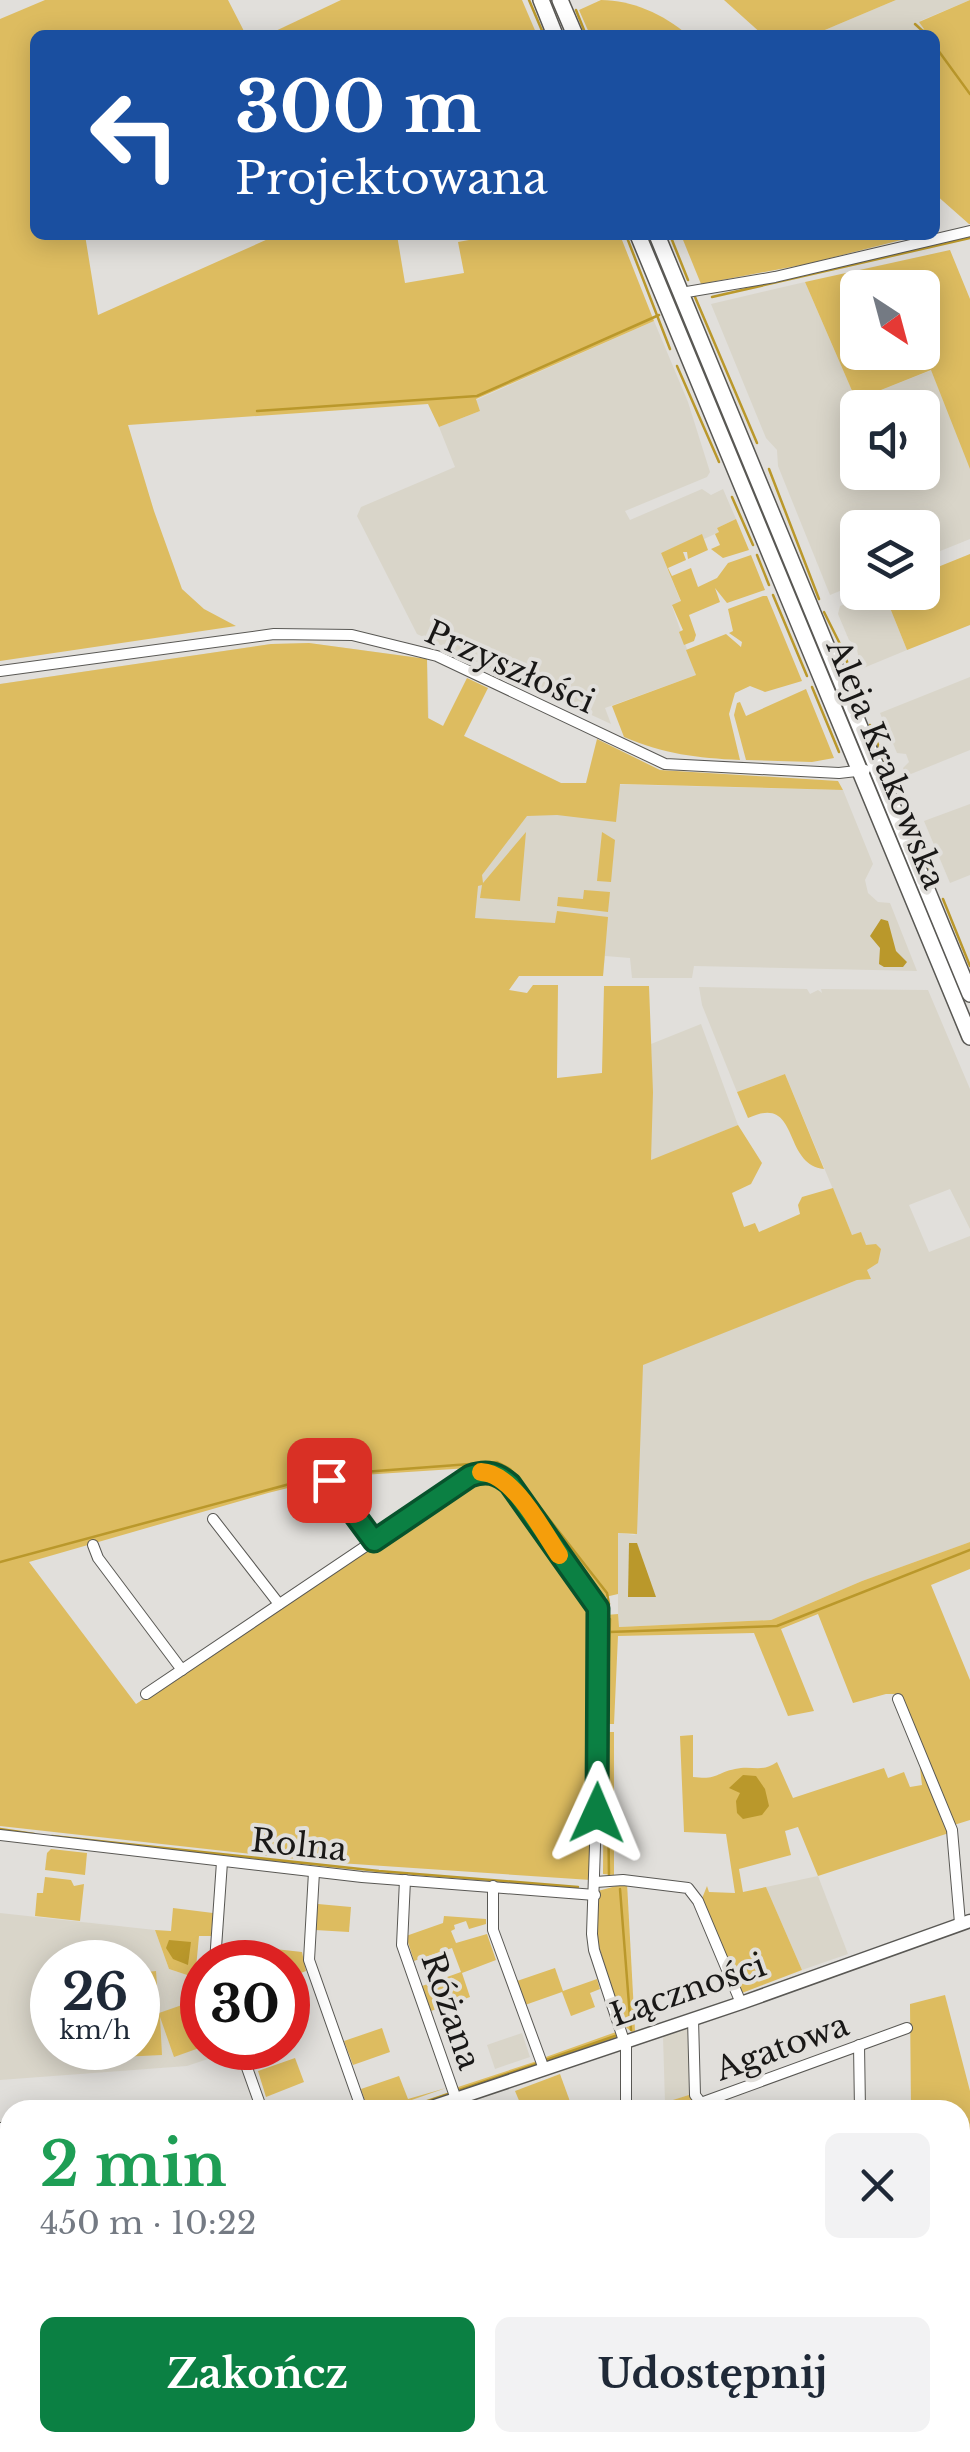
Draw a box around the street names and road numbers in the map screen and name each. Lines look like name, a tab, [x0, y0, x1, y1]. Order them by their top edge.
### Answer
street label: Przyszłości	[419, 612, 601, 722]
street label: Aleja Krakowska	[817, 633, 954, 895]
street label: Rolna	[249, 1820, 349, 1870]
street label: Łączności	[605, 1945, 771, 2035]
street label: Różana	[412, 1947, 490, 2075]
street label: Agatowa	[709, 2004, 854, 2090]

